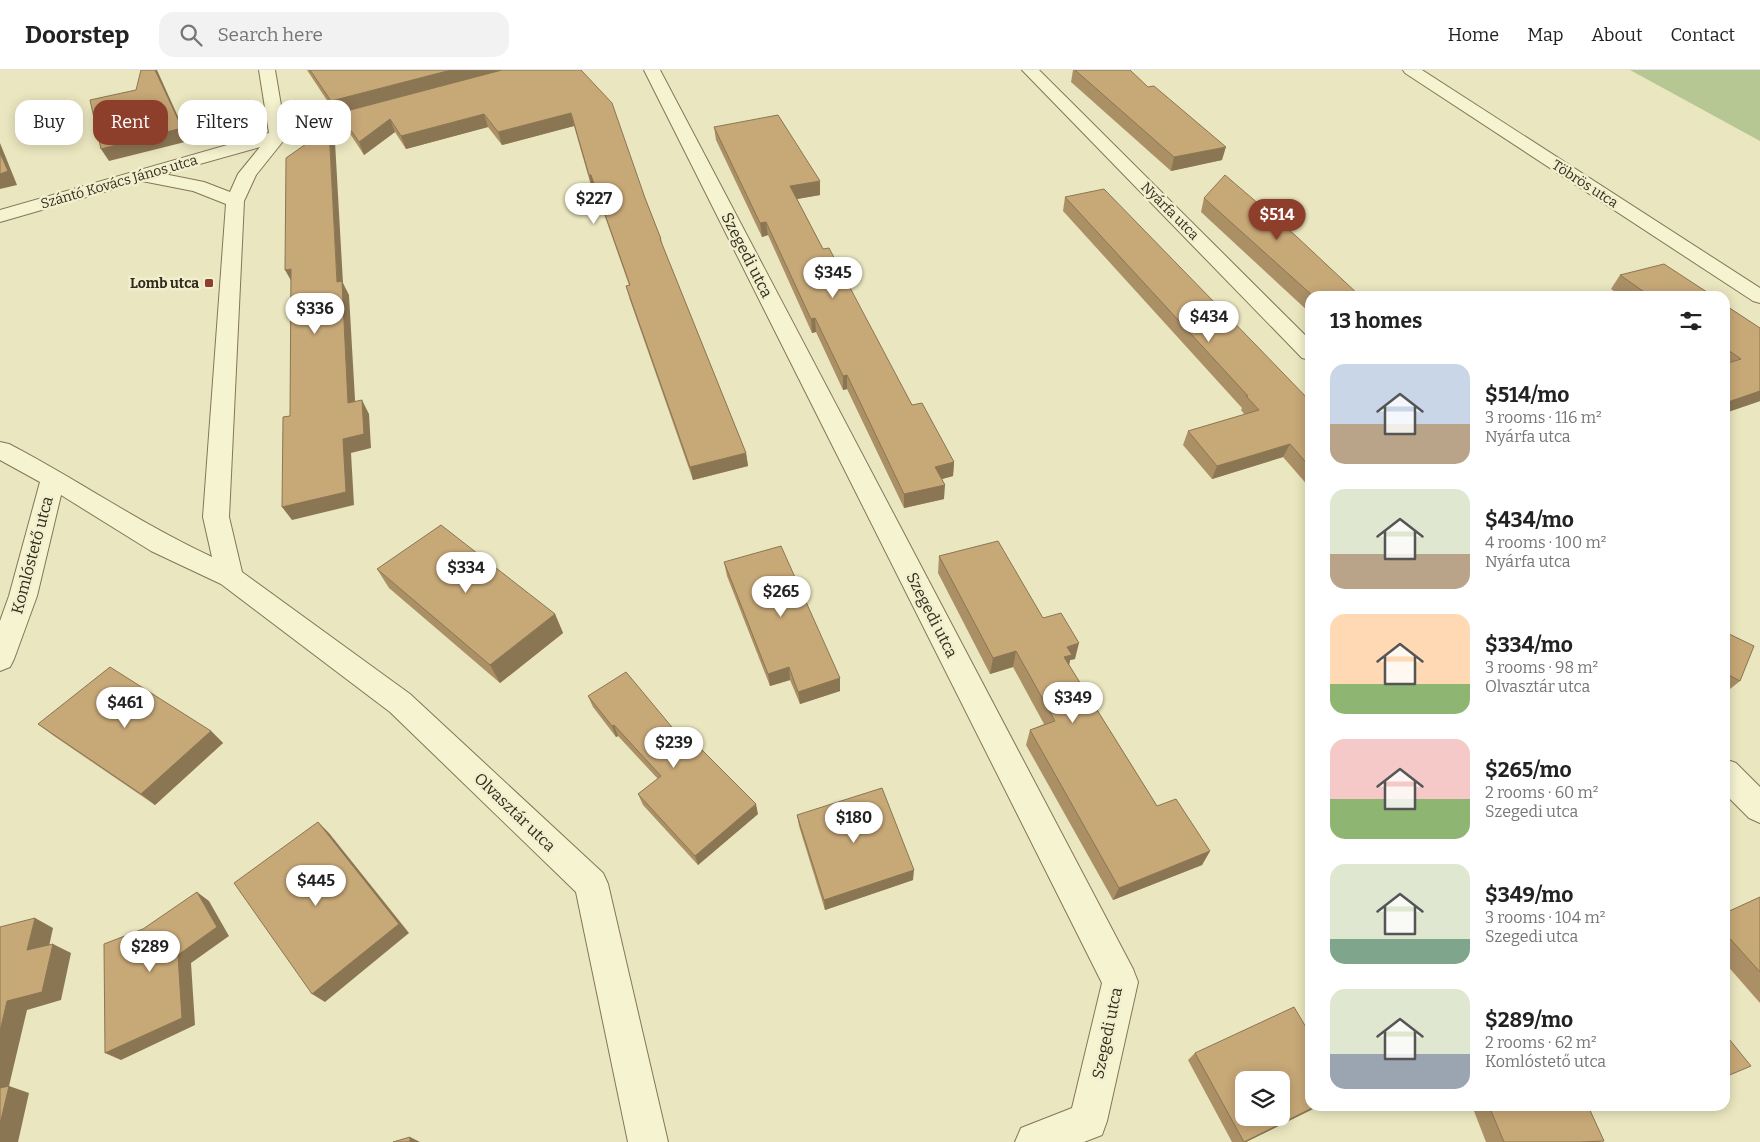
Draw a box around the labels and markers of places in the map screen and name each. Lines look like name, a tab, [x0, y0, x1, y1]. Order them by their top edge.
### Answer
pin: $227	[564, 182, 624, 225]
pin: $514	[1247, 198, 1307, 241]
pin: $345	[803, 256, 863, 299]
place label: Lomb utca	[130, 275, 199, 292]
marker: Lomb utca	[203, 277, 215, 289]
pin: $336	[285, 292, 345, 335]
pin: $434	[1179, 300, 1239, 343]
pin: $334	[436, 552, 496, 594]
pin: $265	[751, 576, 811, 618]
pin: $349	[1043, 682, 1103, 724]
pin: $461	[95, 686, 155, 729]
pin: $239	[644, 726, 704, 769]
pin: $180	[824, 802, 884, 844]
pin: $445	[286, 864, 346, 907]
pin: $289	[120, 930, 180, 973]

